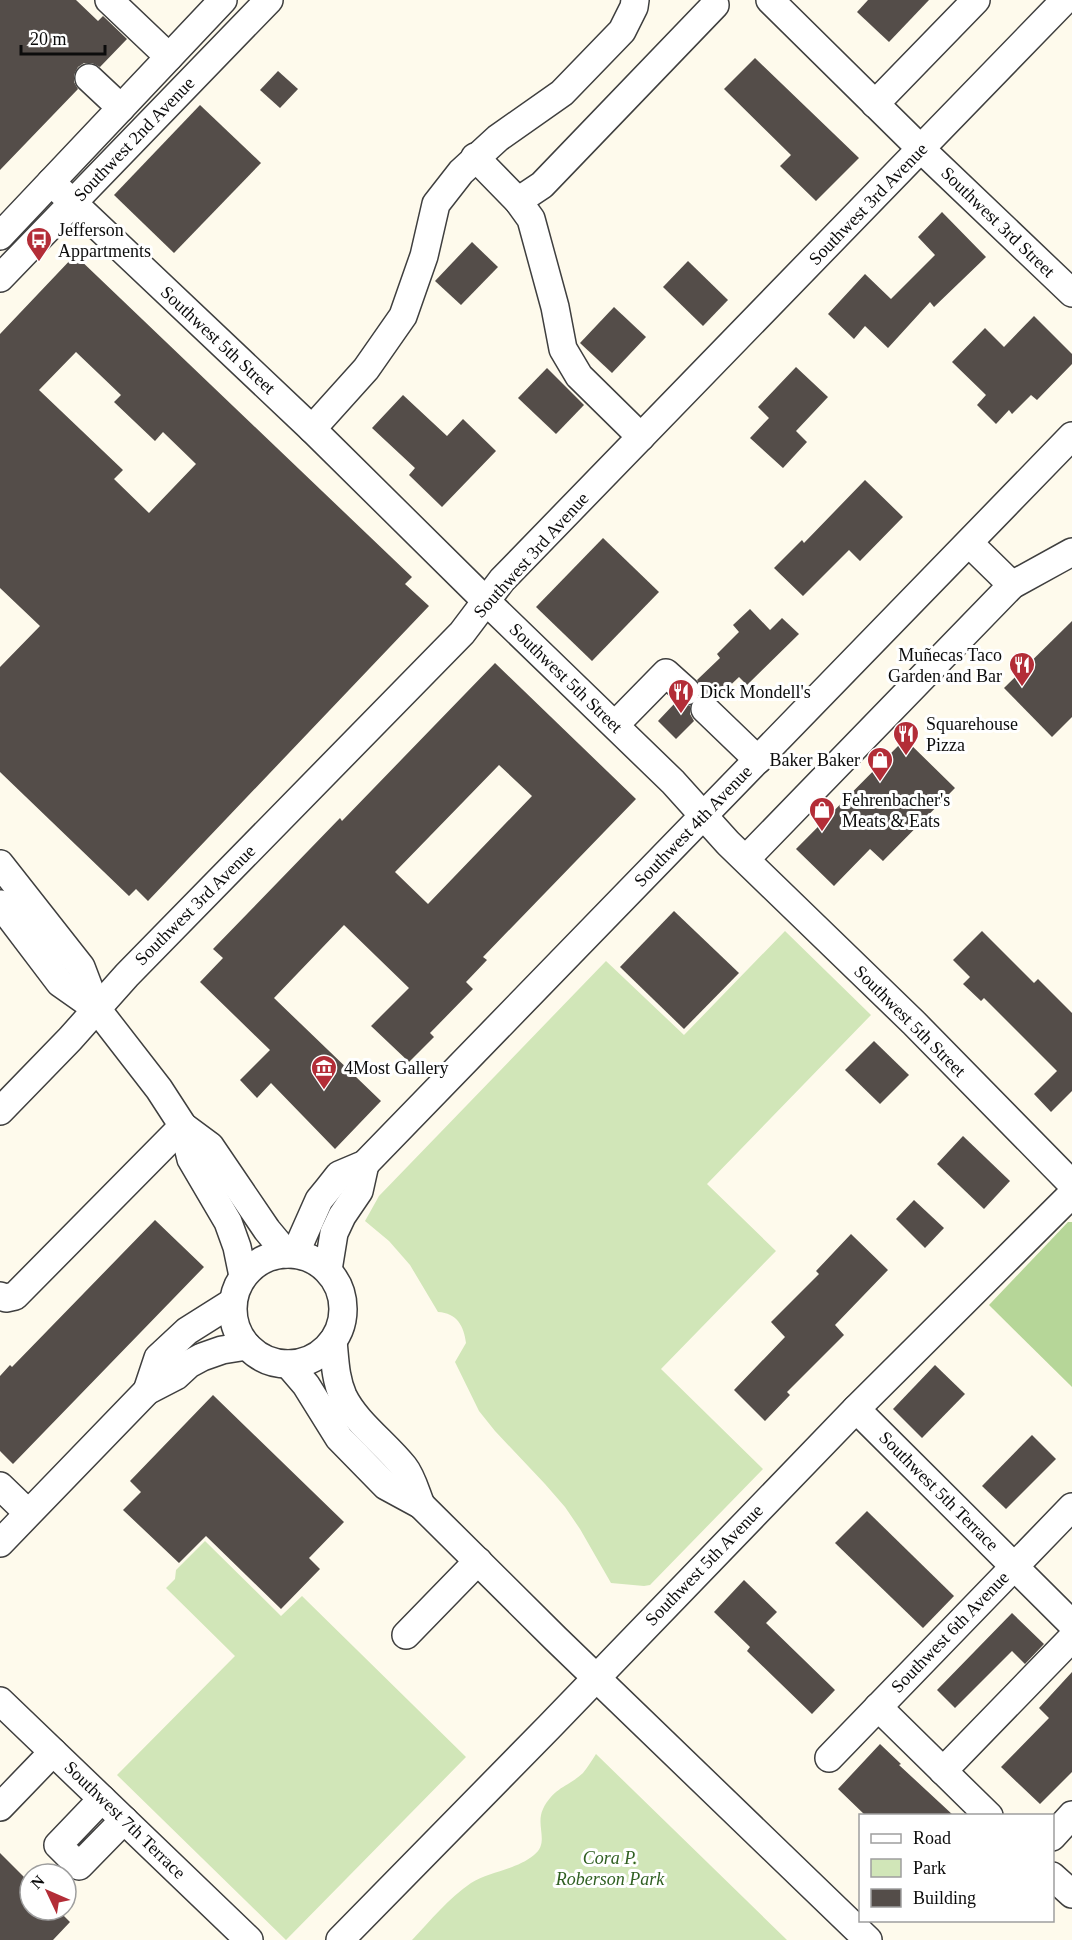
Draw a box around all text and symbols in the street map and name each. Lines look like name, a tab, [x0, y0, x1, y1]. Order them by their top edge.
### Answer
scale bar	[21, 18, 105, 56]
text: 20 m	[30, 29, 67, 49]
street label: Southwest 2nd Avenue	[70, 73, 198, 205]
street label: Southwest 3rd Avenue	[805, 139, 931, 269]
street label: Southwest 3rd Street	[937, 163, 1059, 281]
place label: Jefferson Appartments	[58, 220, 151, 261]
bus stop icon: Jefferson Appartments	[24, 225, 54, 263]
street label: Southwest 5th Street	[157, 282, 279, 398]
street label: Southwest 3rd Avenue	[469, 488, 593, 622]
street label: Southwest 5th Street	[505, 619, 627, 737]
place label: Muñecas Taco Garden and Bar	[888, 645, 1002, 686]
restaurant icon: Muñecas Taco Garden and Bar	[1007, 650, 1037, 688]
restaurant icon: Dick Mondell's	[666, 677, 696, 715]
place label: Dick Mondell's	[700, 682, 811, 702]
place label: Squarehouse Pizza	[926, 714, 1018, 755]
restaurant icon: Squarehouse Pizza	[891, 719, 921, 757]
shop icon: Baker Baker	[865, 745, 895, 783]
place label: Baker Baker	[770, 750, 860, 770]
street label: Southwest 4th Avenue	[630, 761, 756, 891]
place label: Fehrenbacher's Meats & Eats	[842, 790, 950, 831]
shop icon: Fehrenbacher's Meats & Eats	[807, 795, 837, 833]
street label: Southwest 3rd Avenue	[131, 841, 259, 969]
street label: Southwest 5th Street	[850, 961, 970, 1081]
museum icon: 4Most Gallery	[309, 1053, 339, 1091]
place label: 4Most Gallery	[344, 1058, 448, 1078]
street label: Southwest 5th Terrace	[875, 1427, 1003, 1555]
street label: Southwest 5th Avenue	[641, 1500, 767, 1630]
street label: Southwest 6th Avenue	[887, 1567, 1013, 1697]
street label: Southwest 7th Terrace	[60, 1757, 190, 1883]
legend	[859, 1814, 1054, 1922]
text: Road	[913, 1828, 951, 1848]
park label: Cora P. Roberson Park	[555, 1848, 665, 1889]
text: Park	[913, 1858, 946, 1878]
north arrow	[18, 1862, 78, 1922]
text: N	[27, 1872, 48, 1892]
text: Building	[913, 1888, 976, 1908]

